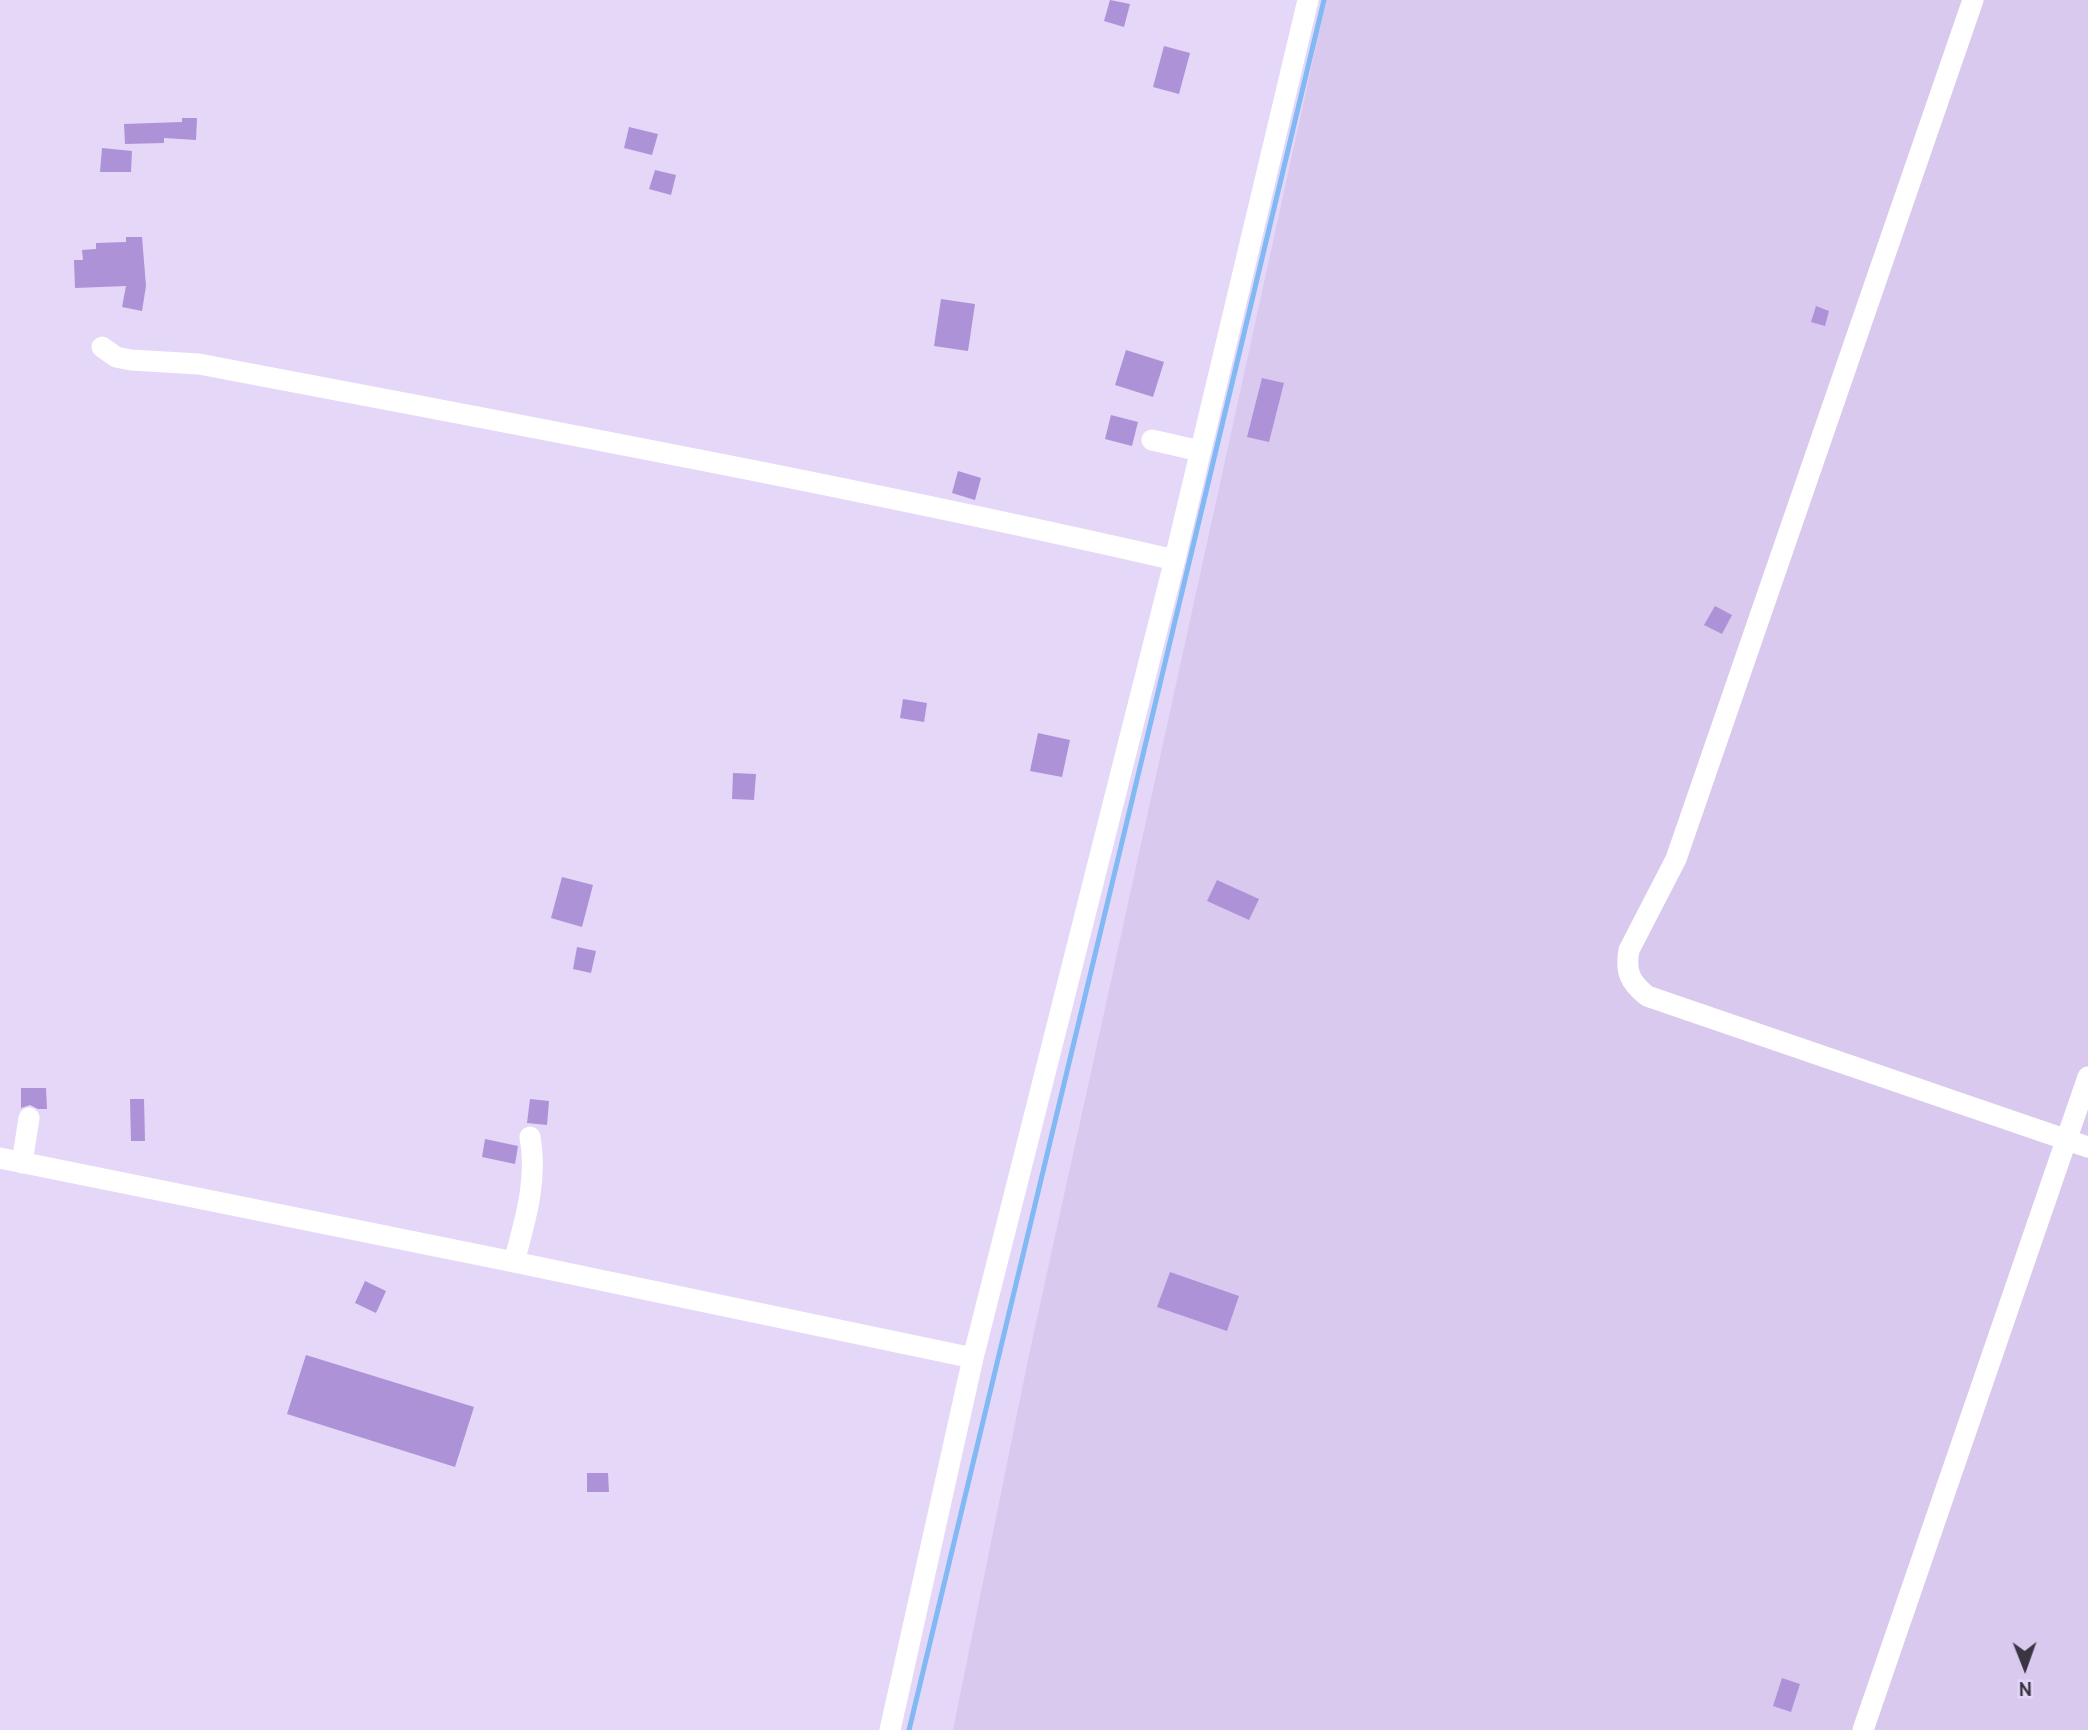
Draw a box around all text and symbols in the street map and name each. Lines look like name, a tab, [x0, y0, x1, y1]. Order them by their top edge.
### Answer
north arrow	[1990, 1632, 2060, 1702]
text: N	[2018, 1677, 2032, 1700]

